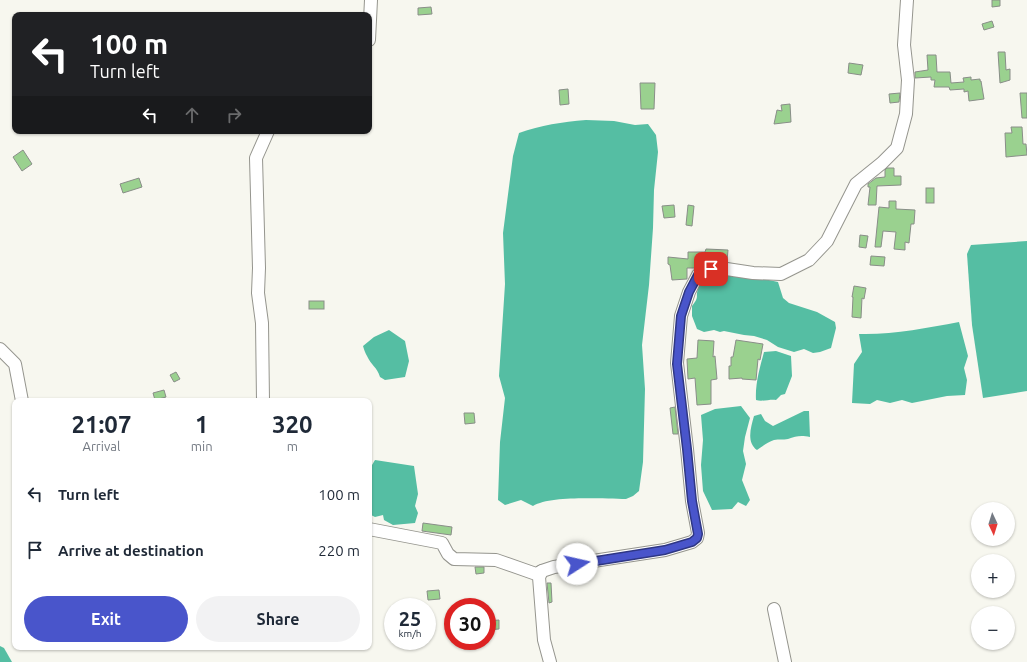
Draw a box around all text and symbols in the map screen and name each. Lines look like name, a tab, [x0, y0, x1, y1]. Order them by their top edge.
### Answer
icon: left	[24, 28, 76, 80]
text: 100 m	[90, 28, 168, 59]
text: Turn left	[90, 61, 160, 81]
icon: left	[139, 104, 161, 126]
icon: ahead	[181, 104, 203, 126]
icon: right	[223, 104, 245, 126]
pin	[694, 252, 728, 286]
icon: arrive	[700, 258, 722, 280]
text: 21:07	[71, 411, 131, 438]
text: 1	[195, 411, 208, 438]
text: 320	[272, 411, 313, 438]
text: Arrival	[82, 439, 120, 453]
text: min	[191, 439, 213, 453]
text: m	[287, 439, 298, 453]
icon: left	[24, 483, 46, 505]
text: Turn left	[58, 486, 119, 503]
text: 100 m	[318, 486, 360, 503]
north arrow	[971, 502, 1015, 546]
map controls	[971, 502, 1015, 650]
icon: arrive	[24, 539, 46, 561]
text: Arrive at destination	[58, 542, 204, 559]
text: 220 m	[318, 542, 360, 559]
position arrow	[556, 543, 598, 585]
button: +	[971, 554, 1015, 598]
button: Exit	[24, 596, 188, 642]
button: Share	[196, 596, 360, 642]
speed limit sign: 30	[444, 598, 496, 650]
button: −	[971, 606, 1015, 650]
text: 25	[399, 607, 421, 630]
text: km/h	[398, 628, 422, 639]

